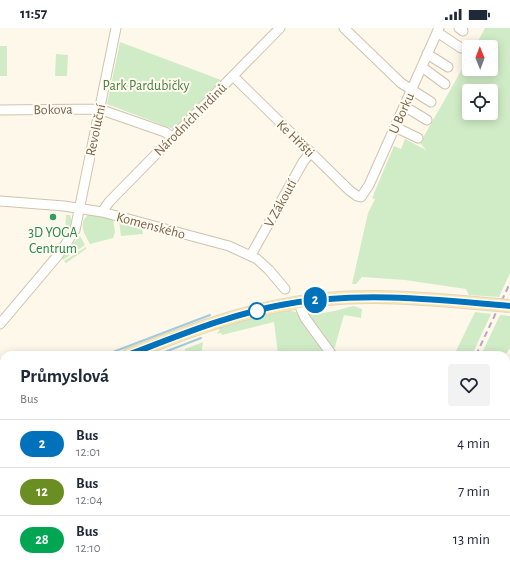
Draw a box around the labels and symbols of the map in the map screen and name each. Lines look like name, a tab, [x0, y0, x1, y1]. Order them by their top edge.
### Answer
north arrow	[462, 40, 498, 76]
park label: Park Pardubičky	[103, 79, 189, 93]
street label: Národních hrdinů	[152, 81, 230, 159]
street label: U Borku	[387, 91, 417, 136]
street label: Revoluční	[84, 102, 108, 157]
street label: Bokova	[33, 103, 73, 117]
street label: Ke Hřišti	[274, 118, 317, 160]
street label: V Zákoutí	[262, 177, 300, 230]
street label: Komenského	[115, 210, 187, 242]
marker: 3D YOGA Centrum	[48, 212, 58, 222]
place label: 3D YOGA Centrum	[28, 226, 78, 256]
line badge: 2	[302, 287, 328, 313]
unlabelled marker	[248, 302, 266, 320]

